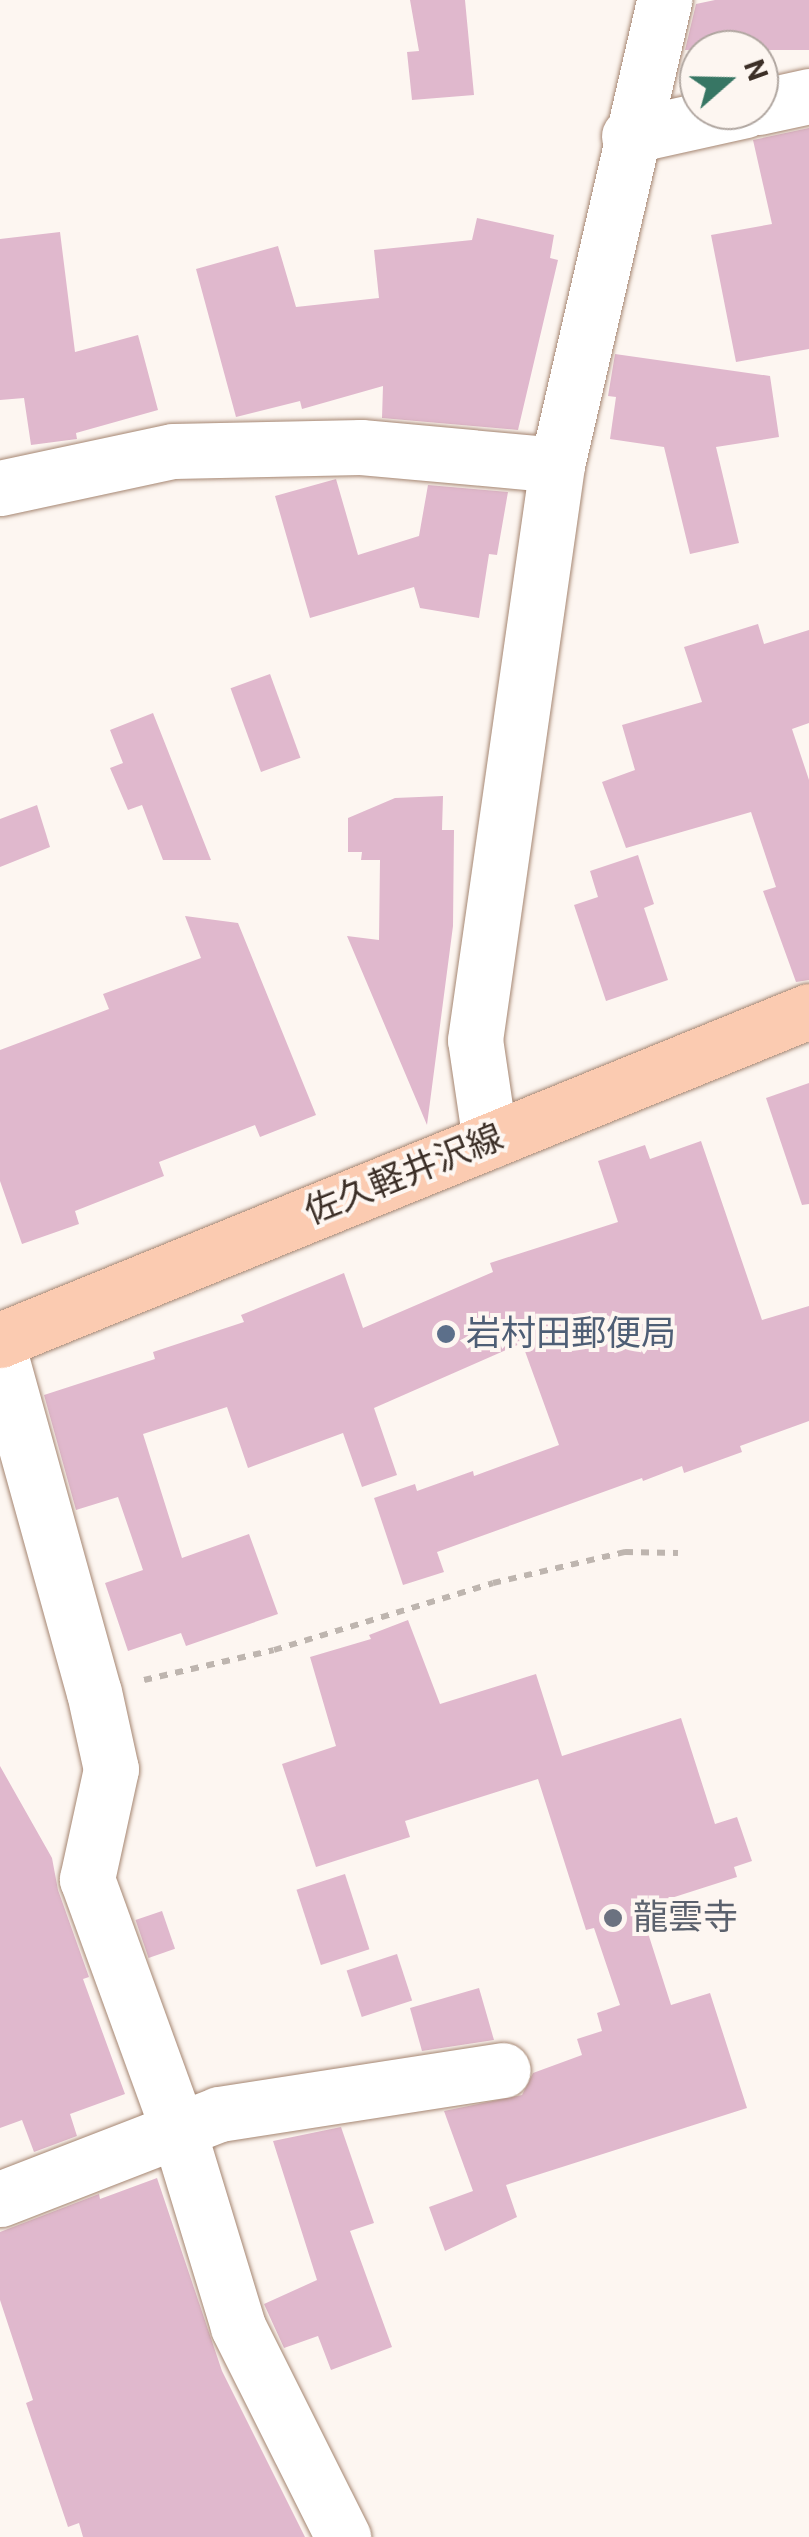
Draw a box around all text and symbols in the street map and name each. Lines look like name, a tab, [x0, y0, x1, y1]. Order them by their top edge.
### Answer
north arrow	[679, 30, 779, 130]
text: N	[737, 55, 775, 85]
street label: 佐久軽井沢線	[299, 1116, 509, 1234]
place label: 岩村田郵便局	[466, 1313, 676, 1355]
marker: 岩村田郵便局	[435, 1323, 457, 1345]
place label: 龍雲寺	[633, 1897, 738, 1939]
marker: 龍雲寺	[602, 1907, 624, 1929]

